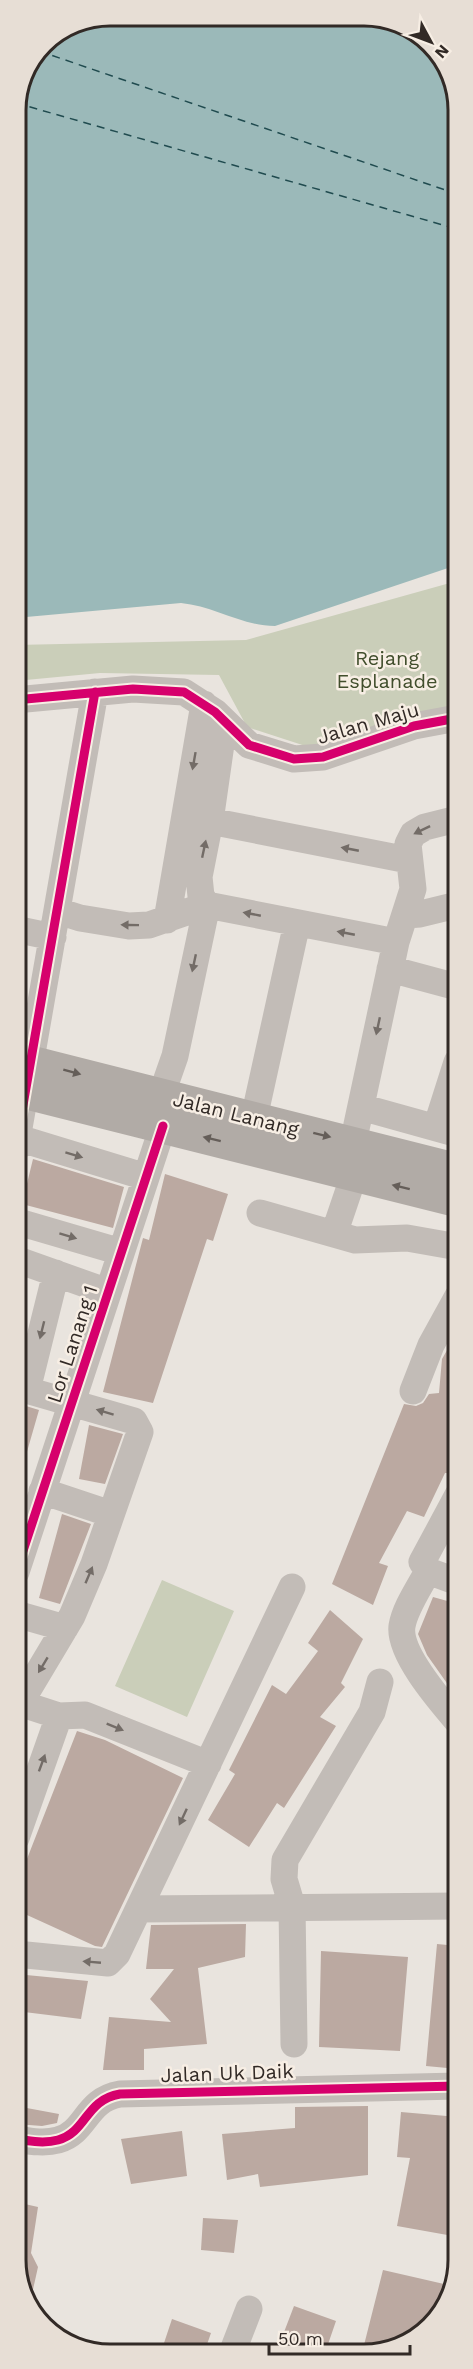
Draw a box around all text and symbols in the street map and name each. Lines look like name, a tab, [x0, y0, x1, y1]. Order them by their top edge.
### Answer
north arrow	[401, 12, 461, 72]
text: N	[431, 41, 453, 62]
park label: Rejang Esplanade	[336, 646, 438, 693]
street label: Jalan Maju	[314, 697, 422, 749]
one-way arrow	[189, 752, 198, 771]
one-way arrow	[413, 825, 430, 835]
one-way arrow	[200, 839, 209, 858]
one-way arrow	[341, 844, 360, 853]
one-way arrow	[242, 909, 261, 918]
one-way arrow	[121, 920, 140, 930]
one-way arrow	[337, 928, 356, 937]
one-way arrow	[189, 953, 199, 972]
one-way arrow	[373, 1017, 382, 1036]
one-way arrow	[63, 1068, 81, 1078]
street label: Jalan Lanang	[171, 1087, 302, 1141]
one-way arrow	[313, 1131, 332, 1141]
one-way arrow	[203, 1133, 221, 1143]
one-way arrow	[65, 1151, 83, 1160]
one-way arrow	[392, 1181, 410, 1191]
one-way arrow	[59, 1232, 77, 1241]
street label: Lor Lanang 1	[42, 1282, 102, 1406]
one-way arrow	[36, 1321, 46, 1339]
one-way arrow	[96, 1407, 114, 1416]
one-way arrow	[85, 1566, 94, 1583]
one-way arrow	[37, 1657, 48, 1673]
one-way arrow	[106, 1722, 124, 1732]
one-way arrow	[38, 1754, 48, 1772]
one-way arrow	[179, 1808, 188, 1825]
one-way arrow	[83, 1957, 102, 1967]
street label: Jalan Uk Daik	[160, 2059, 294, 2087]
scale bar	[269, 2318, 410, 2356]
text: 50 m	[278, 2328, 323, 2349]

